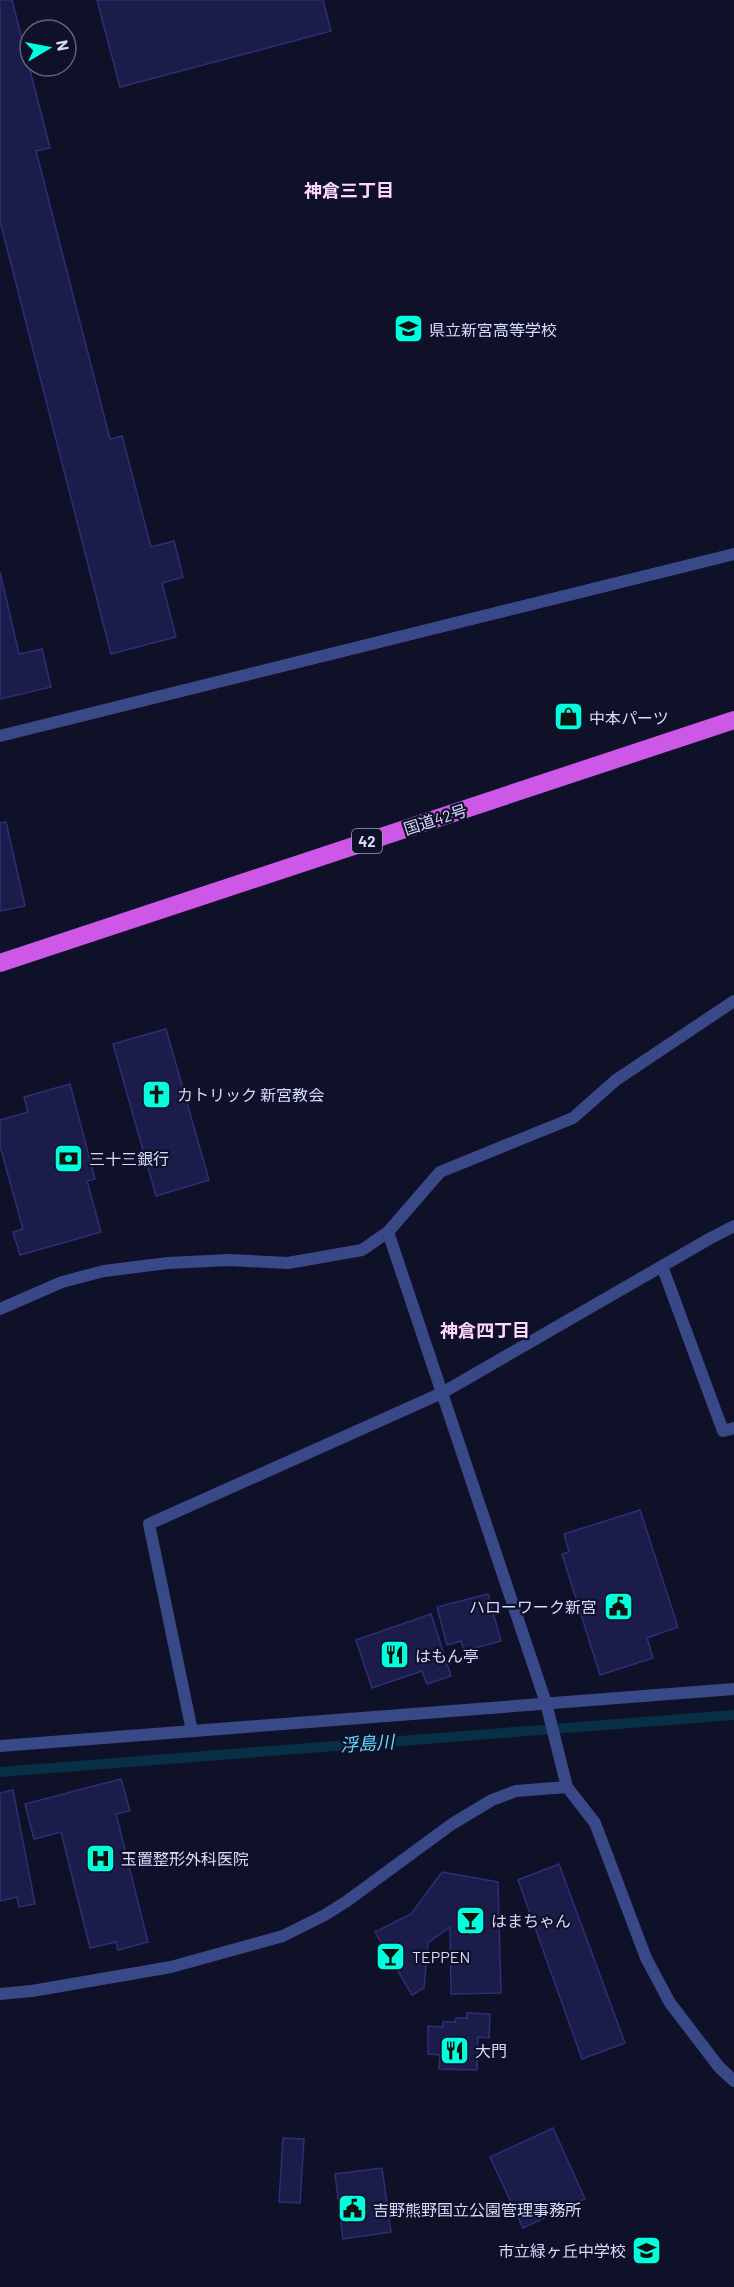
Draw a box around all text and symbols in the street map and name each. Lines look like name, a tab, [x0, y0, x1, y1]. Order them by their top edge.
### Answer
north arrow	[18, 18, 78, 78]
text: N	[53, 38, 74, 52]
district label: 神倉三丁目	[304, 179, 394, 201]
school or university icon: 県立新宮高等学校	[392, 313, 424, 345]
place label: 県立新宮高等学校	[429, 320, 557, 339]
shop icon: 中本パーツ	[552, 701, 584, 733]
place label: 中本パーツ	[589, 708, 669, 727]
street label: 国道42号	[401, 800, 469, 838]
road number: 42	[352, 829, 382, 853]
church icon: カトリック 新宮教会	[140, 1078, 172, 1110]
place label: カトリック 新宮教会	[177, 1085, 324, 1104]
bank icon: 三十三銀行	[52, 1142, 84, 1174]
place label: 三十三銀行	[89, 1149, 169, 1168]
district label: 神倉四丁目	[440, 1319, 530, 1341]
public building icon: ハローワーク新宮	[602, 1590, 634, 1622]
place label: ハローワーク新宮	[469, 1597, 597, 1616]
restaurant icon: はもん亭	[378, 1639, 410, 1671]
place label: はもん亭	[415, 1646, 479, 1665]
water label: 浮島川	[339, 1730, 397, 1756]
hospital icon: 玉置整形外科医院	[84, 1842, 116, 1874]
place label: 玉置整形外科医院	[121, 1849, 249, 1868]
bar icon: はまちゃん	[454, 1904, 486, 1936]
place label: はまちゃん	[491, 1911, 571, 1930]
bar icon: TEPPEN	[375, 1940, 407, 1972]
place label: TEPPEN	[412, 1947, 470, 1966]
restaurant icon: 大門	[438, 2034, 470, 2066]
place label: 大門	[475, 2041, 507, 2060]
public building icon: 吉野熊野国立公園管理事務所	[336, 2193, 368, 2225]
place label: 吉野熊野国立公園管理事務所	[373, 2200, 581, 2219]
school or university icon: 市立緑ヶ丘中学校	[631, 2234, 663, 2266]
place label: 市立緑ヶ丘中学校	[498, 2241, 626, 2260]

